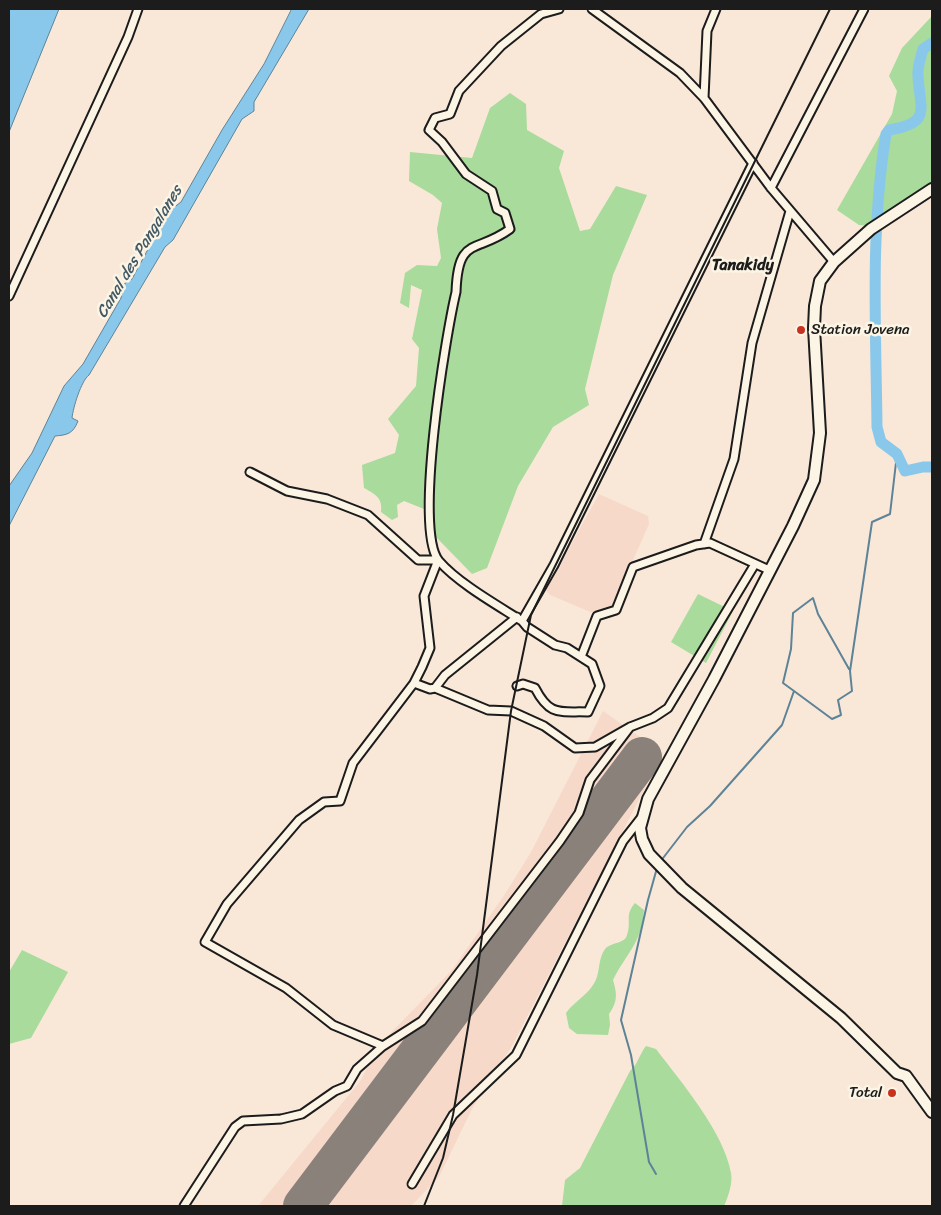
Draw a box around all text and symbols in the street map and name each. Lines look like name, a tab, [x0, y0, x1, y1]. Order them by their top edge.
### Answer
water label: Canal des Pangalanes	[93, 182, 187, 322]
district label: Tanakidy	[712, 256, 774, 276]
place label: Station Jovena	[811, 321, 910, 339]
marker: Station Jovena	[795, 324, 807, 336]
place label: Total	[849, 1084, 882, 1102]
marker: Total	[886, 1087, 898, 1099]

